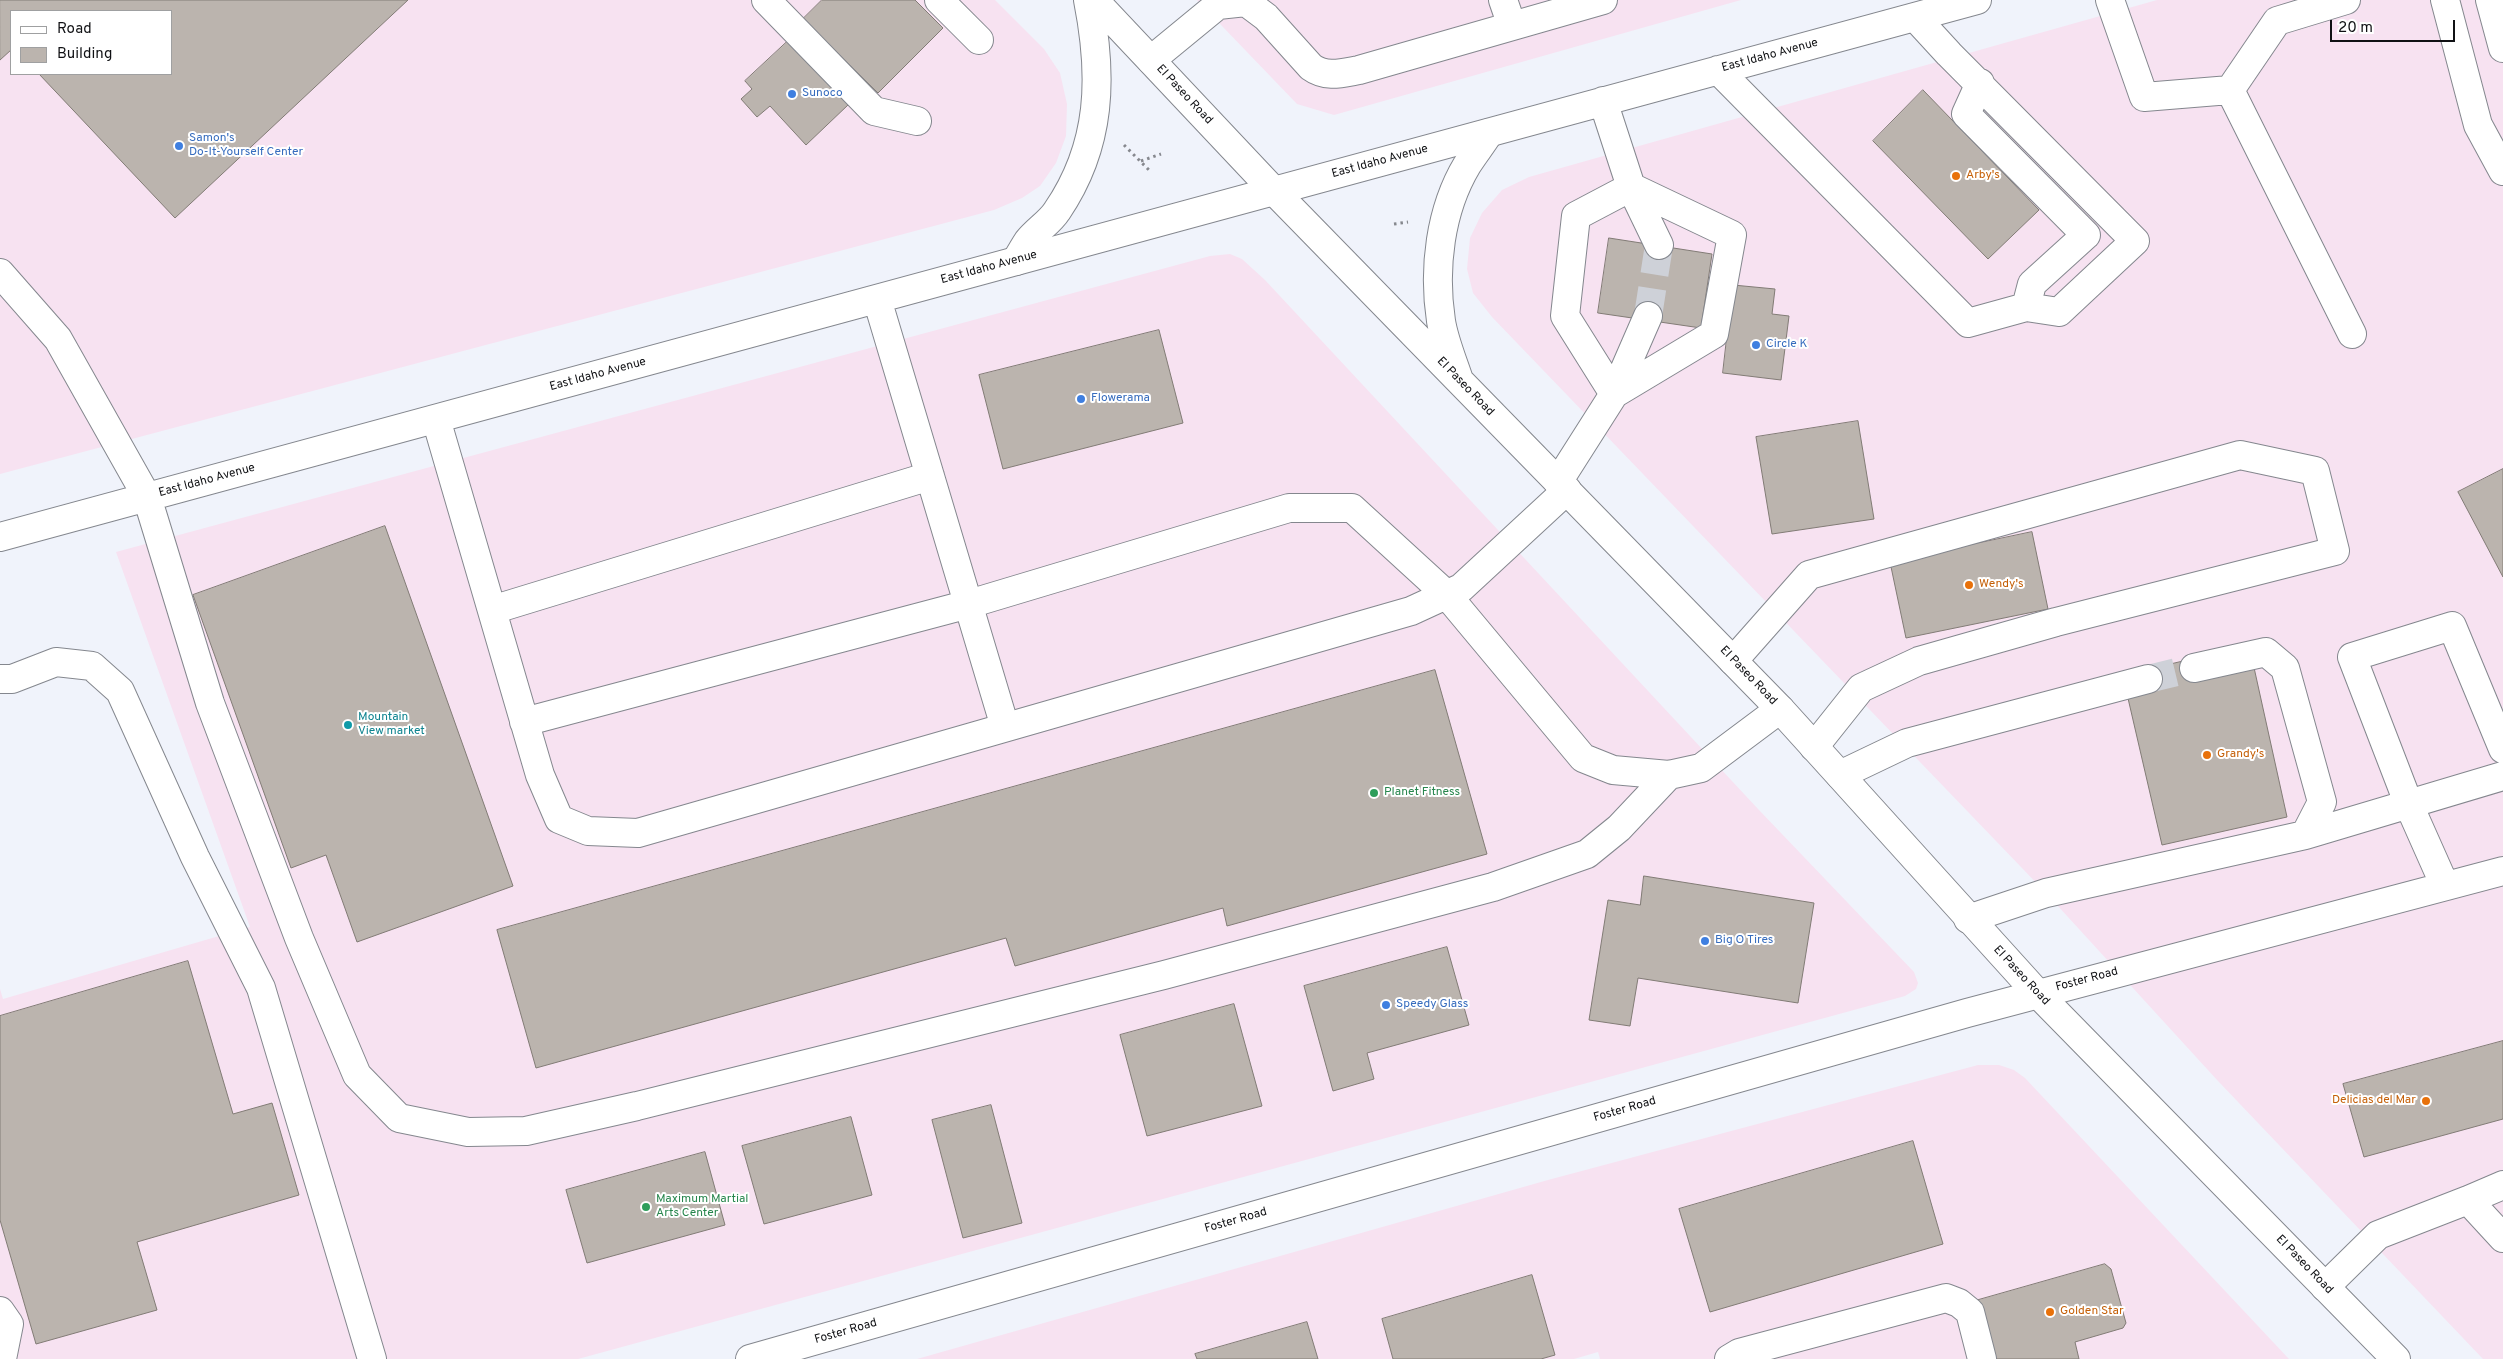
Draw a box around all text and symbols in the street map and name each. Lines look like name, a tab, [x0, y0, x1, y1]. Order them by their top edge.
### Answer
legend	[10, 10, 172, 75]
scale bar	[2333, 10, 2458, 42]
text: 20 m	[2338, 19, 2373, 38]
text: Road	[57, 20, 92, 39]
street label: East Idaho Avenue	[1720, 36, 1820, 76]
text: Building	[57, 45, 112, 64]
street label: El Paseo Road	[1153, 62, 1215, 128]
place label: Sunoco	[802, 87, 843, 101]
marker: Sunoco	[786, 88, 798, 100]
place label: Samon's Do-It-Yourself Center	[189, 132, 303, 160]
marker: Samon's Do-It-Yourself Center	[173, 140, 185, 152]
street label: East Idaho Avenue	[1330, 142, 1430, 182]
place label: Arby's	[1966, 169, 2000, 183]
marker: Arby's	[1950, 170, 1962, 182]
street label: East Idaho Avenue	[939, 248, 1039, 288]
place label: Circle K	[1766, 338, 1808, 352]
marker: Circle K	[1750, 339, 1762, 351]
street label: East Idaho Avenue	[548, 355, 648, 395]
street label: El Paseo Road	[1433, 355, 1497, 419]
place label: Flowerama	[1091, 392, 1150, 406]
marker: Flowerama	[1075, 393, 1087, 405]
street label: East Idaho Avenue	[157, 461, 257, 501]
place label: Wendy's	[1979, 578, 2024, 592]
marker: Wendy's	[1963, 579, 1975, 591]
street label: El Paseo Road	[1716, 644, 1780, 708]
place label: Mountain View market	[358, 711, 425, 739]
marker: Mountain View market	[342, 719, 354, 731]
place label: Grandy's	[2217, 748, 2264, 762]
marker: Grandy's	[2201, 749, 2213, 761]
place label: Planet Fitness	[1384, 786, 1460, 800]
marker: Planet Fitness	[1368, 787, 1380, 799]
place label: Big O Tires	[1715, 934, 1773, 948]
marker: Big O Tires	[1699, 935, 1711, 947]
street label: El Paseo Road	[1990, 943, 2052, 1009]
street label: Foster Road	[2054, 965, 2120, 995]
place label: Speedy Glass	[1396, 998, 1468, 1012]
marker: Speedy Glass	[1380, 999, 1392, 1011]
street label: Foster Road	[1592, 1094, 1658, 1126]
place label: Delicias del Mar	[2332, 1094, 2416, 1108]
marker: Delicias del Mar	[2420, 1095, 2432, 1107]
place label: Maximum Martial Arts Center	[656, 1193, 748, 1221]
marker: Maximum Martial Arts Center	[640, 1201, 652, 1213]
street label: Foster Road	[1203, 1205, 1269, 1237]
street label: El Paseo Road	[2272, 1233, 2336, 1297]
place label: Golden Star	[2060, 1305, 2124, 1319]
marker: Golden Star	[2044, 1306, 2056, 1318]
street label: Foster Road	[813, 1316, 879, 1348]

